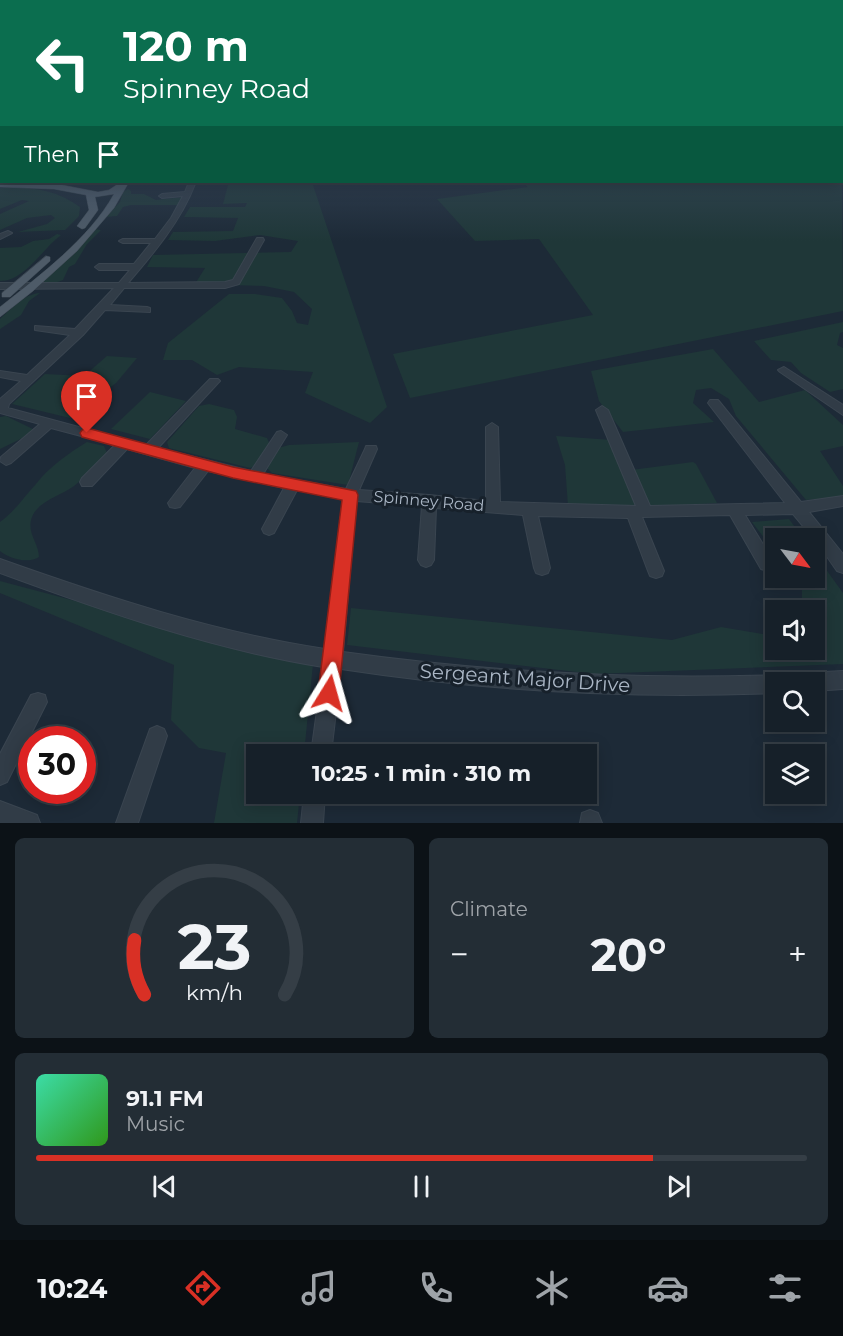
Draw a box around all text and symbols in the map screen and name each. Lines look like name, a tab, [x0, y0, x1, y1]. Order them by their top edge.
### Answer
text: 120 m	[123, 20, 249, 72]
icon: left	[24, 24, 102, 102]
text: Spinney Road	[123, 72, 310, 105]
icon: arrive	[92, 138, 125, 171]
text: Then	[24, 141, 80, 168]
pin	[61, 371, 112, 433]
icon: arrive	[70, 380, 103, 413]
street label: Spinney Road	[373, 487, 485, 515]
north arrow	[765, 528, 825, 588]
map controls	[765, 528, 825, 804]
button: sound	[765, 600, 825, 660]
street label: Sergeant Major Drive	[419, 659, 631, 697]
position arrow	[297, 661, 361, 725]
button: search	[765, 672, 825, 732]
speed limit sign: 30	[18, 726, 96, 804]
button: layers	[765, 744, 825, 804]
text: 10:25 · 1 min · 310 m	[312, 760, 531, 787]
text: Climate	[450, 897, 528, 921]
text: 23	[178, 909, 251, 985]
text: 20°	[591, 927, 666, 982]
text: −	[450, 934, 469, 974]
text: +	[788, 934, 807, 974]
text: km/h	[186, 979, 243, 1005]
text: 91.1 FM	[126, 1085, 204, 1112]
text: Music	[126, 1112, 185, 1136]
icon: previous	[148, 1170, 181, 1203]
icon: pause	[405, 1170, 438, 1203]
icon: next	[662, 1170, 695, 1203]
icon: directions	[182, 1267, 224, 1309]
icon: music	[298, 1267, 340, 1309]
icon: phone	[415, 1267, 457, 1309]
icon: climate	[531, 1267, 573, 1309]
icon: car	[647, 1267, 689, 1309]
icon: filters	[764, 1267, 806, 1309]
text: 10:24	[37, 1272, 107, 1305]

